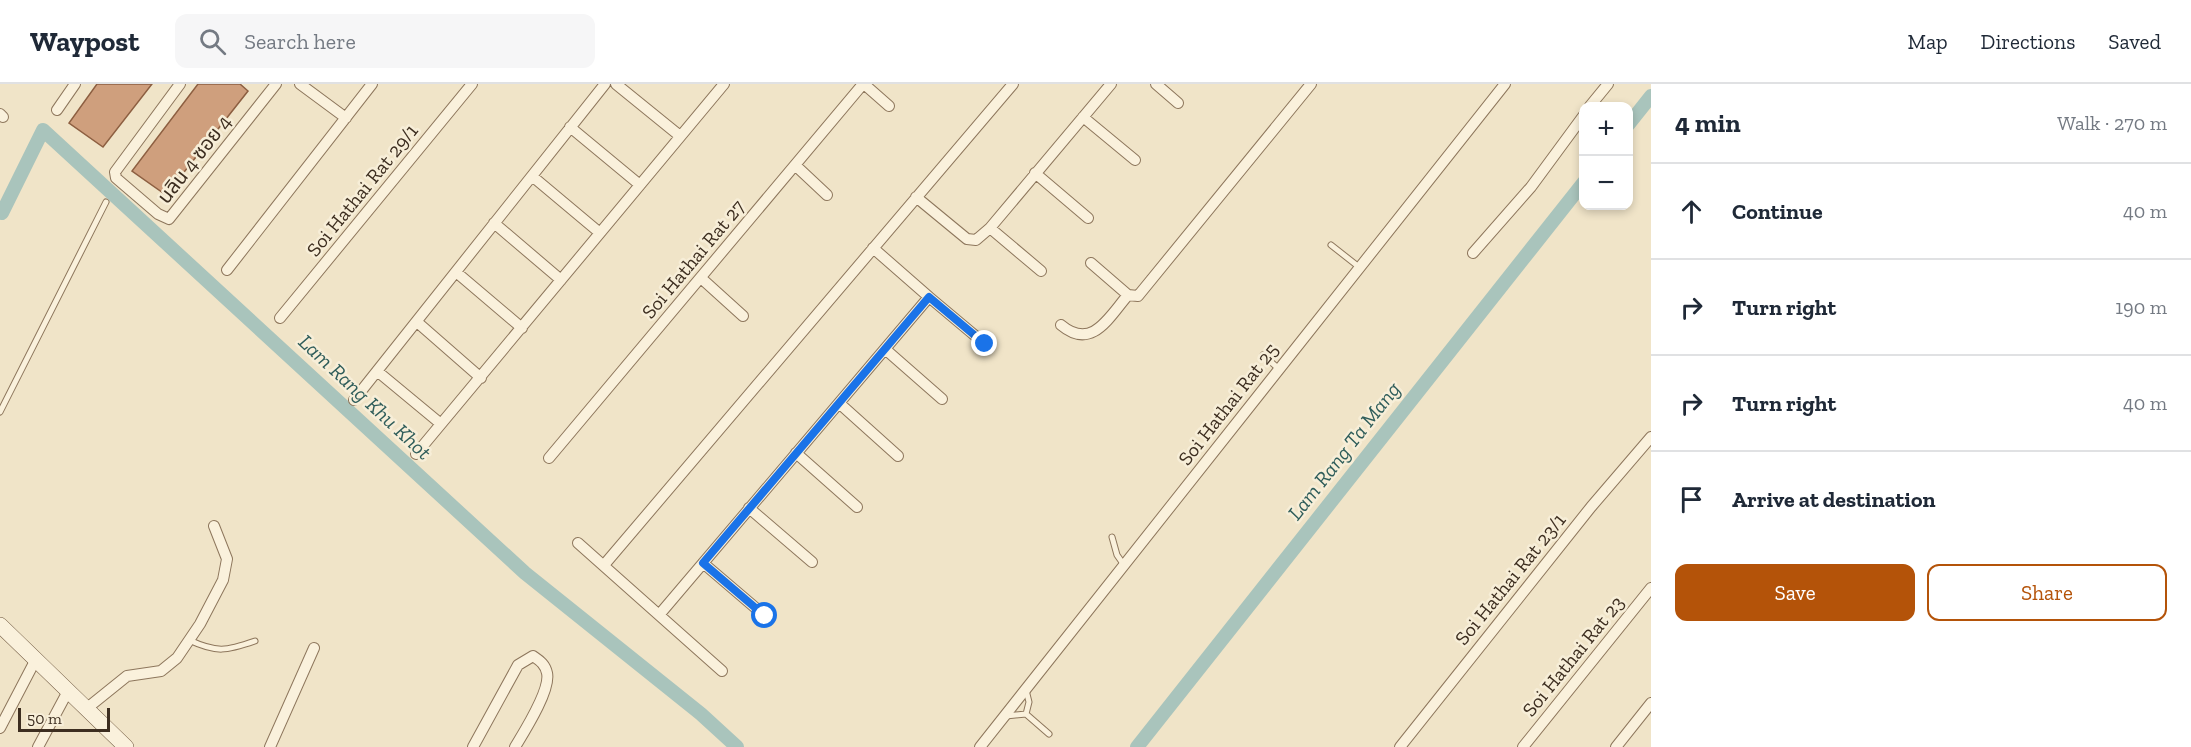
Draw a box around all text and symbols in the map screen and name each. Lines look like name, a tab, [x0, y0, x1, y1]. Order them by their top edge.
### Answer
search box	[175, 14, 595, 68]
text: Waypost	[30, 25, 139, 58]
icon: search	[196, 25, 229, 58]
text: Search here	[244, 28, 356, 55]
text: Map	[1908, 29, 1948, 54]
text: Directions	[1981, 29, 2075, 54]
text: Saved	[2108, 29, 2161, 54]
map controls	[1579, 102, 1633, 210]
button: +	[1579, 102, 1633, 156]
text: 4 min	[1675, 107, 1741, 139]
street label: นลิน 4 ซอย 4	[152, 110, 236, 208]
text: Walk · 270 m	[2057, 111, 2167, 135]
street label: Soi Hathai Rat 29/1	[301, 119, 423, 261]
button: −	[1579, 156, 1633, 210]
street label: Soi Hathai Rat 27	[636, 194, 750, 323]
icon: ahead	[1675, 195, 1708, 228]
text: Continue	[1732, 198, 1823, 225]
text: 40 m	[2123, 199, 2167, 223]
icon: right	[1675, 291, 1708, 324]
text: Turn right	[1732, 294, 1836, 321]
text: 190 m	[2115, 295, 2167, 319]
water label: Lam Rang Khu Khot	[294, 329, 437, 465]
route end	[971, 330, 997, 356]
street label: Soi Hathai Rat 25	[1173, 338, 1283, 470]
water label: Lam Rang Ta Mang	[1282, 377, 1405, 525]
icon: right	[1675, 387, 1708, 420]
text: Turn right	[1732, 390, 1836, 417]
text: 40 m	[2123, 391, 2167, 415]
icon: arrive	[1675, 483, 1708, 516]
text: Arrive at destination	[1732, 486, 1935, 513]
street label: Soi Hathai Rat 23/1	[1450, 508, 1571, 650]
button: Save	[1675, 564, 1915, 621]
button: Share	[1927, 564, 2167, 621]
street label: Soi Hathai Rat 23	[1517, 591, 1629, 721]
route start	[751, 602, 777, 628]
scale bar	[18, 705, 110, 732]
text: 50 m	[27, 709, 62, 728]

